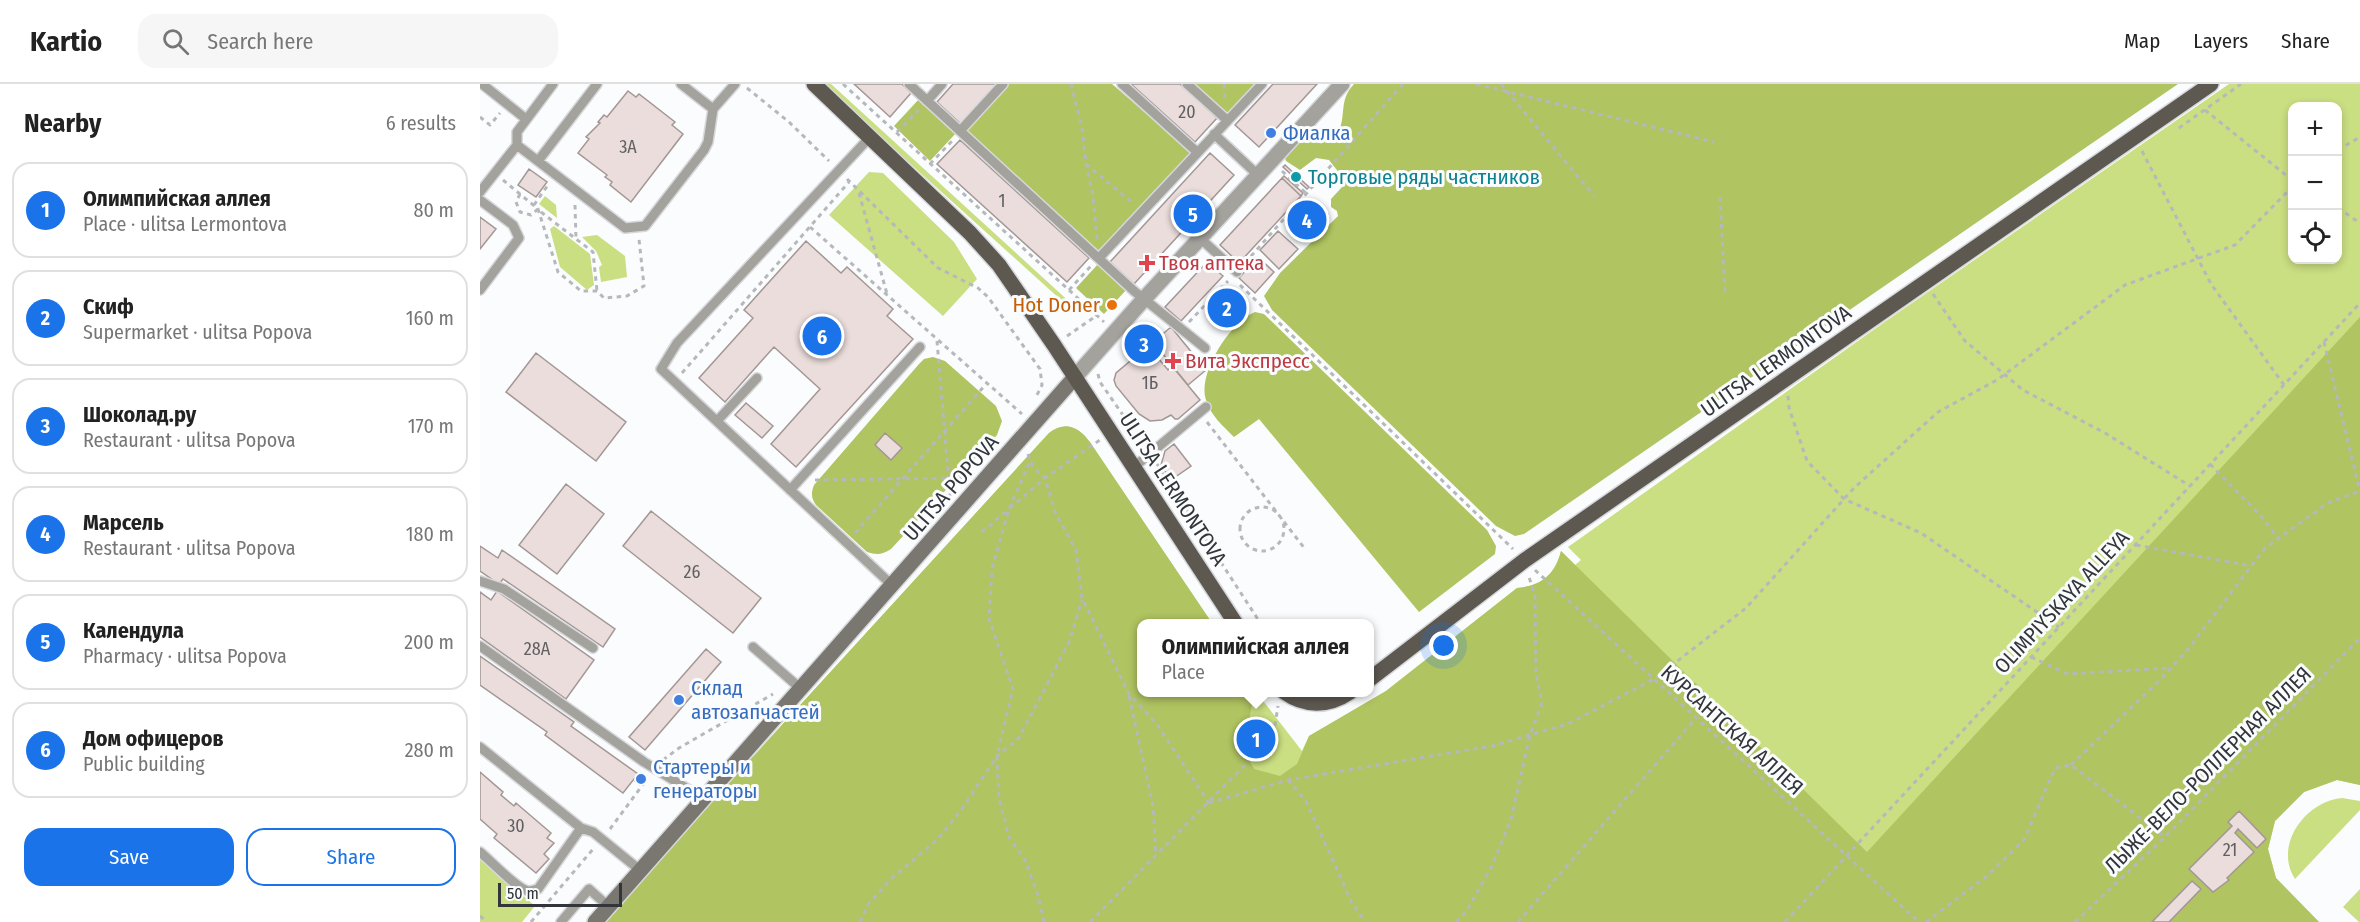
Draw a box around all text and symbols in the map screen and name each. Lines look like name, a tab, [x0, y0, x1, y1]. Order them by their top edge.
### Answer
search box	[138, 14, 558, 68]
text: Kartio	[30, 25, 102, 58]
icon: search	[159, 25, 192, 58]
text: Search here	[207, 28, 313, 55]
text: Map	[2124, 28, 2160, 54]
text: Layers	[2193, 28, 2248, 54]
text: Share	[2281, 28, 2330, 54]
house number: 20	[1178, 101, 1196, 123]
map controls	[2288, 102, 2342, 264]
button: +	[2288, 102, 2342, 156]
text: Nearby	[24, 108, 101, 139]
text: 6 results	[386, 111, 456, 135]
place label: Фиалка	[1283, 120, 1351, 146]
marker: Фиалка	[1264, 126, 1278, 140]
house number: 3А	[619, 136, 637, 158]
button: −	[2288, 156, 2342, 210]
place label: Торговые ряды частников	[1308, 164, 1540, 190]
marker: Торговые ряды частников	[1289, 170, 1303, 184]
text: Олимпийская аллея	[83, 185, 271, 212]
house number: 1	[998, 190, 1006, 212]
pin: 5	[1174, 192, 1212, 236]
text: 1	[41, 198, 50, 222]
text: 80 m	[414, 198, 454, 222]
pin: 4	[1288, 198, 1326, 242]
button: locate	[2288, 210, 2342, 264]
text: Place · ulitsa Lermontova	[83, 212, 287, 236]
place label: Твоя аптека	[1159, 250, 1264, 276]
marker: Твоя аптека	[1140, 256, 1154, 270]
pin: 2	[1208, 286, 1246, 330]
place label: Hot Doner	[1012, 292, 1101, 318]
text: Скиф	[83, 293, 134, 320]
marker: Hot Doner	[1105, 298, 1119, 312]
street label: ULITSA LERMONTOVA	[1696, 299, 1856, 423]
text: 2	[41, 306, 50, 330]
text: 160 m	[406, 306, 454, 330]
pin: 6	[802, 314, 842, 358]
text: Supermarket · ulitsa Popova	[83, 320, 312, 344]
pin: 3	[1124, 322, 1164, 366]
place label: Вита Экспресс	[1185, 348, 1310, 374]
marker: Вита Экспресс	[1166, 354, 1180, 368]
house number: 1Б	[1142, 372, 1158, 394]
text: Шоколад.ру	[83, 401, 196, 428]
street label: ULITSA LERMONTOVA	[1114, 407, 1232, 571]
text: 3	[41, 414, 50, 438]
text: 170 m	[408, 414, 454, 438]
text: Restaurant · ulitsa Popova	[83, 428, 296, 452]
street label: ULITSA POPOVA	[898, 429, 1004, 547]
text: Марсель	[83, 509, 164, 536]
text: 4	[40, 522, 51, 546]
text: 180 m	[406, 522, 454, 546]
street label: OLIMPIYSKAYA ALLEYA	[1989, 525, 2135, 679]
text: Restaurant · ulitsa Popova	[83, 536, 296, 560]
house number: 26	[684, 561, 701, 583]
text: Календула	[83, 617, 184, 644]
popup	[1137, 619, 1374, 697]
text: 5	[41, 630, 50, 654]
text: 200 m	[404, 630, 454, 654]
your location	[1429, 631, 1458, 660]
text: Олимпийская аллея	[1162, 633, 1349, 660]
house number: 28А	[524, 638, 551, 660]
text: Pharmacy · ulitsa Popova	[83, 644, 287, 668]
street label: КУРСАНТСКАЯ АЛЛЕЯ	[1656, 659, 1808, 801]
text: Place	[1162, 660, 1205, 684]
street label: ЛЫЖЕ-ВЕЛО-РОЛЛЕРНАЯ АЛЛЕЯ	[2099, 661, 2317, 879]
place label: Склад автозапчастей	[691, 675, 820, 725]
marker: Склад автозапчастей	[672, 693, 686, 707]
pin: 1	[1236, 716, 1276, 762]
text: Дом офицеров	[83, 725, 224, 752]
text: 6	[40, 738, 51, 762]
text: 280 m	[405, 738, 454, 762]
text: Public building	[83, 752, 205, 776]
place label: Стартеры и генераторы	[653, 754, 758, 804]
marker: Стартеры и генераторы	[634, 772, 648, 786]
house number: 30	[507, 815, 525, 837]
button: Save	[24, 828, 234, 886]
button: Share	[246, 828, 456, 886]
house number: 21	[2223, 839, 2237, 861]
scale bar	[498, 880, 622, 908]
text: 50 m	[507, 884, 539, 903]

